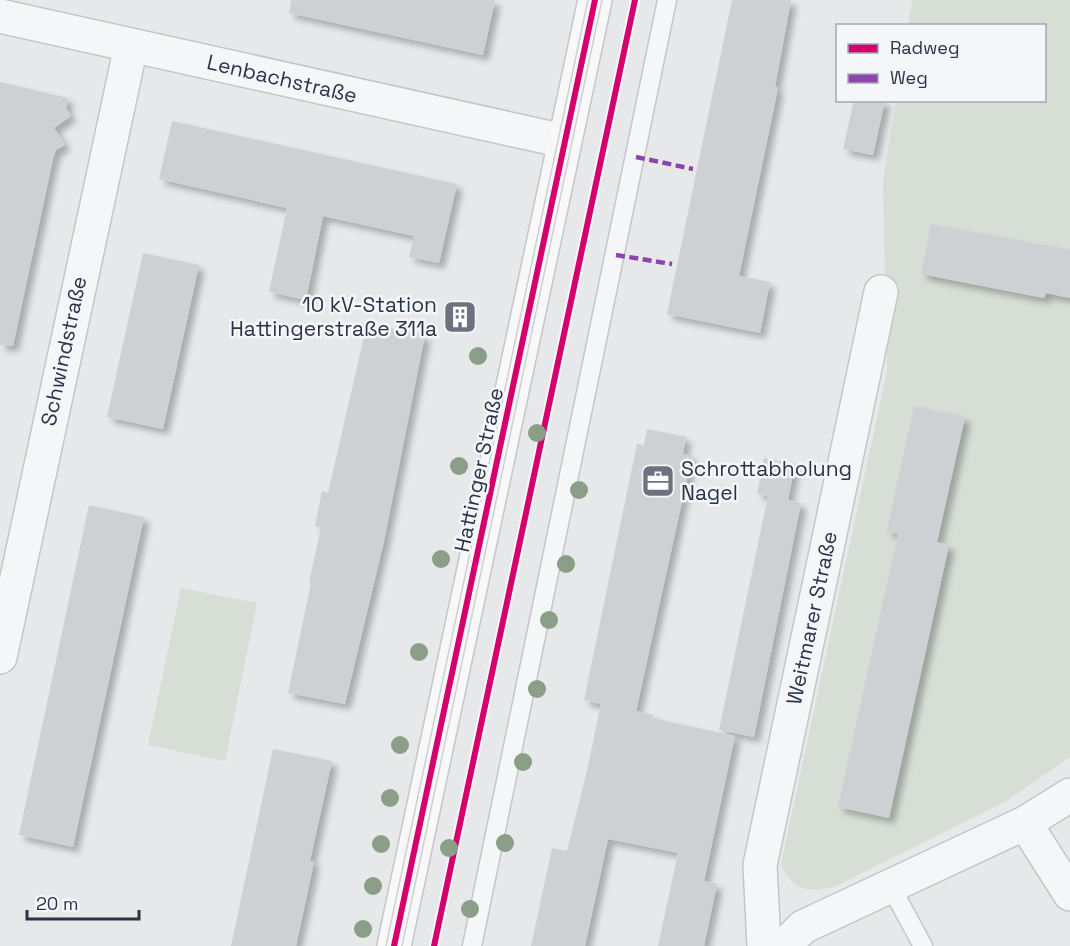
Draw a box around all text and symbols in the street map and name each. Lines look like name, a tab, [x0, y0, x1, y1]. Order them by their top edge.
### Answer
legend	[836, 24, 1046, 102]
text: Radweg	[890, 36, 960, 59]
street label: Lenbachstraße	[204, 48, 360, 109]
text: Weg	[890, 66, 928, 89]
street label: Schwindstraße	[34, 274, 93, 428]
place label: 10 kV-Station Hattingerstraße 311a	[230, 291, 437, 342]
building icon: 10 kV-Station Hattingerstraße 311a	[442, 299, 478, 335]
street label: Hattinger Straße	[448, 385, 509, 555]
place label: Schrottabholung Nagel	[681, 455, 852, 506]
office icon: Schrottabholung Nagel	[640, 463, 676, 499]
street label: Weitmarer Straße	[780, 529, 843, 707]
scale bar	[27, 883, 140, 921]
text: 20 m	[36, 892, 79, 915]

